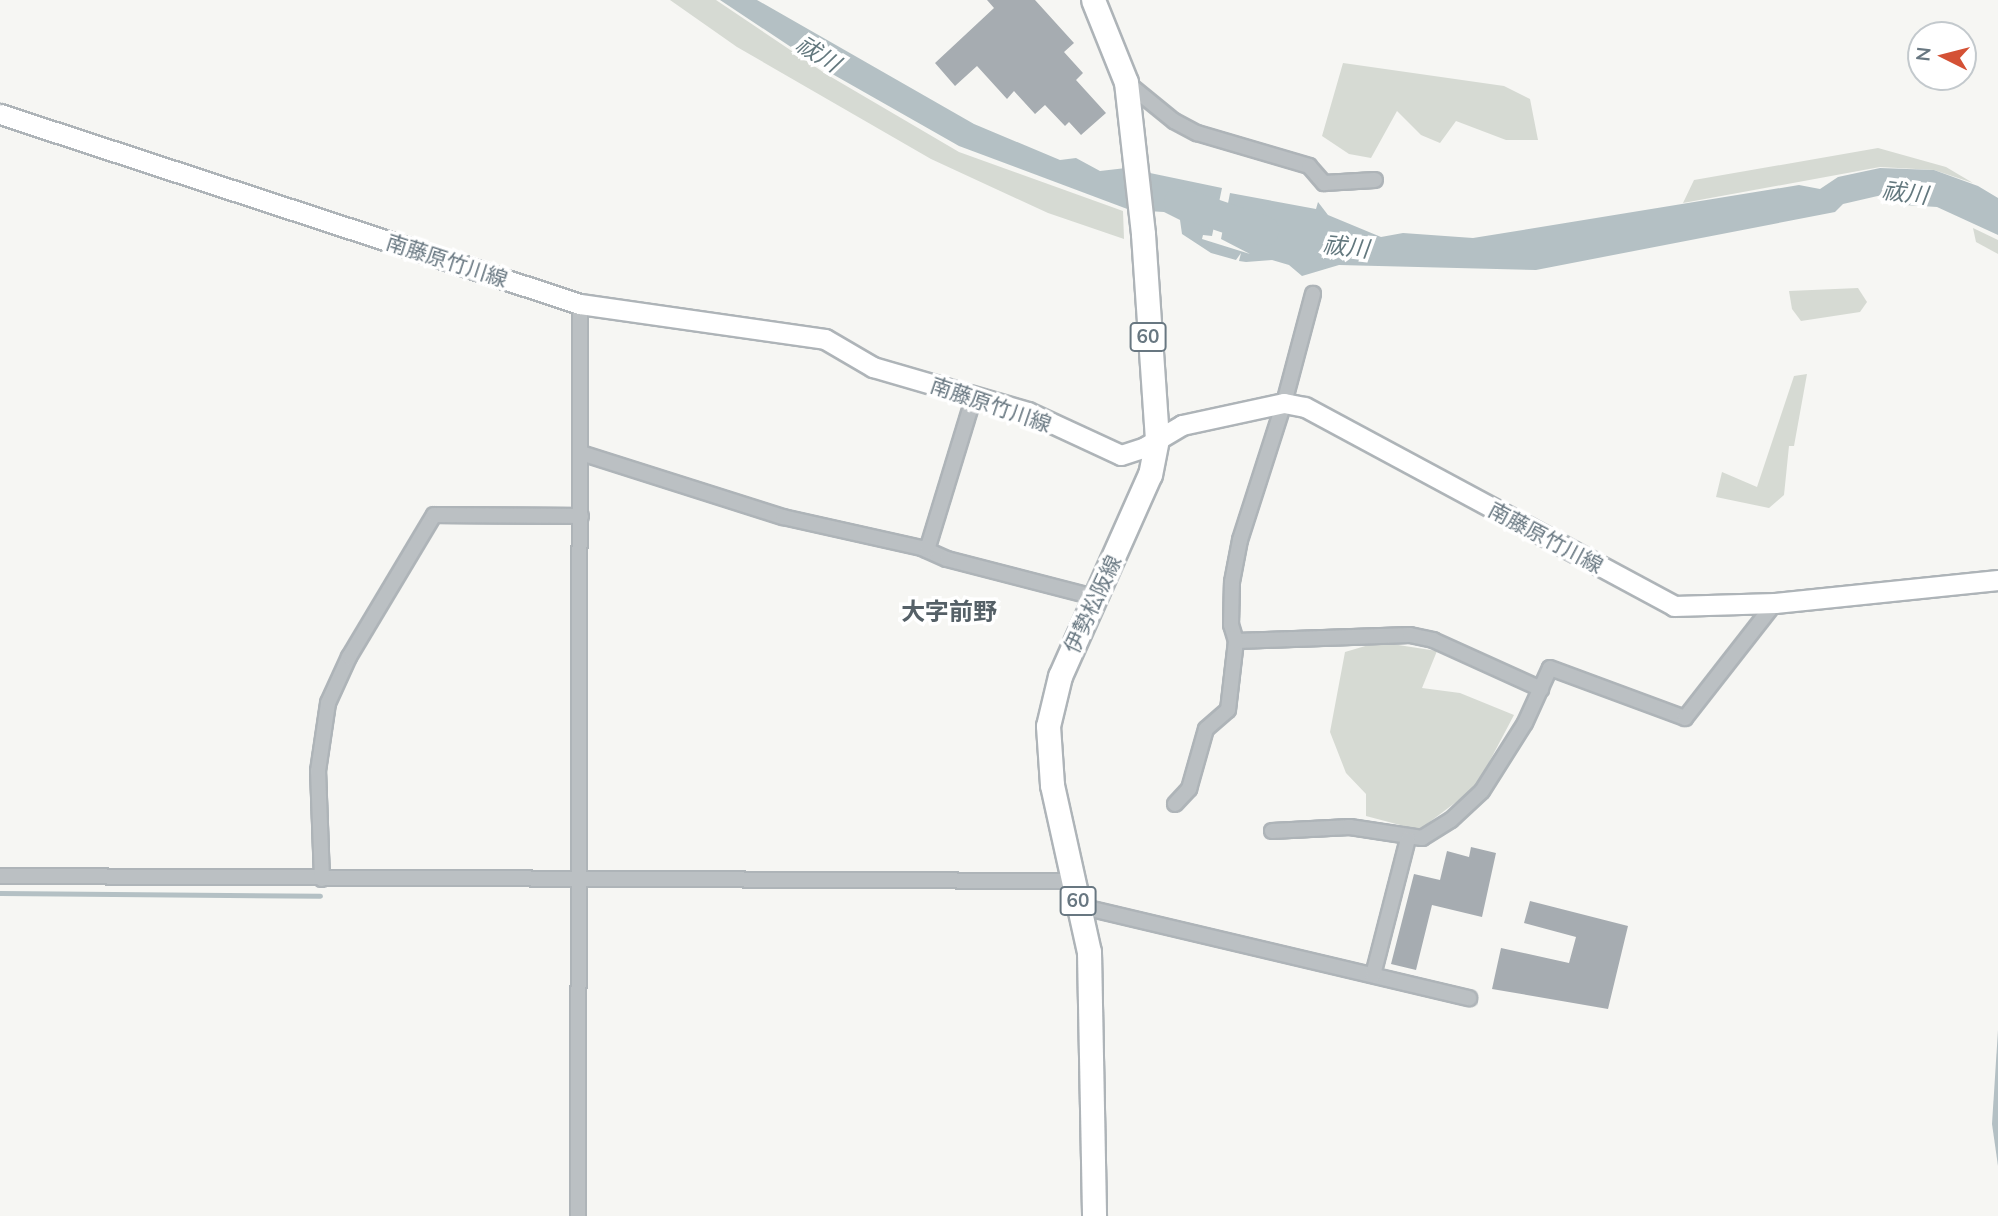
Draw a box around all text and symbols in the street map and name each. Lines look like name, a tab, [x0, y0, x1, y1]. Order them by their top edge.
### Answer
north arrow	[1907, 21, 1977, 91]
water label: 祓川	[791, 30, 845, 78]
text: N	[1910, 46, 1936, 62]
water label: 祓川	[1880, 176, 1930, 210]
street label: 南藤原竹川線	[383, 229, 511, 291]
water label: 祓川	[1322, 231, 1370, 263]
road number: 60	[1129, 322, 1167, 352]
street label: 南藤原竹川線	[927, 372, 1055, 436]
street label: 南藤原竹川線	[1484, 496, 1608, 578]
street label: 伊勢松阪線	[1058, 551, 1126, 657]
district label: 大字前野	[901, 598, 997, 626]
road number: 60	[1059, 886, 1097, 917]

